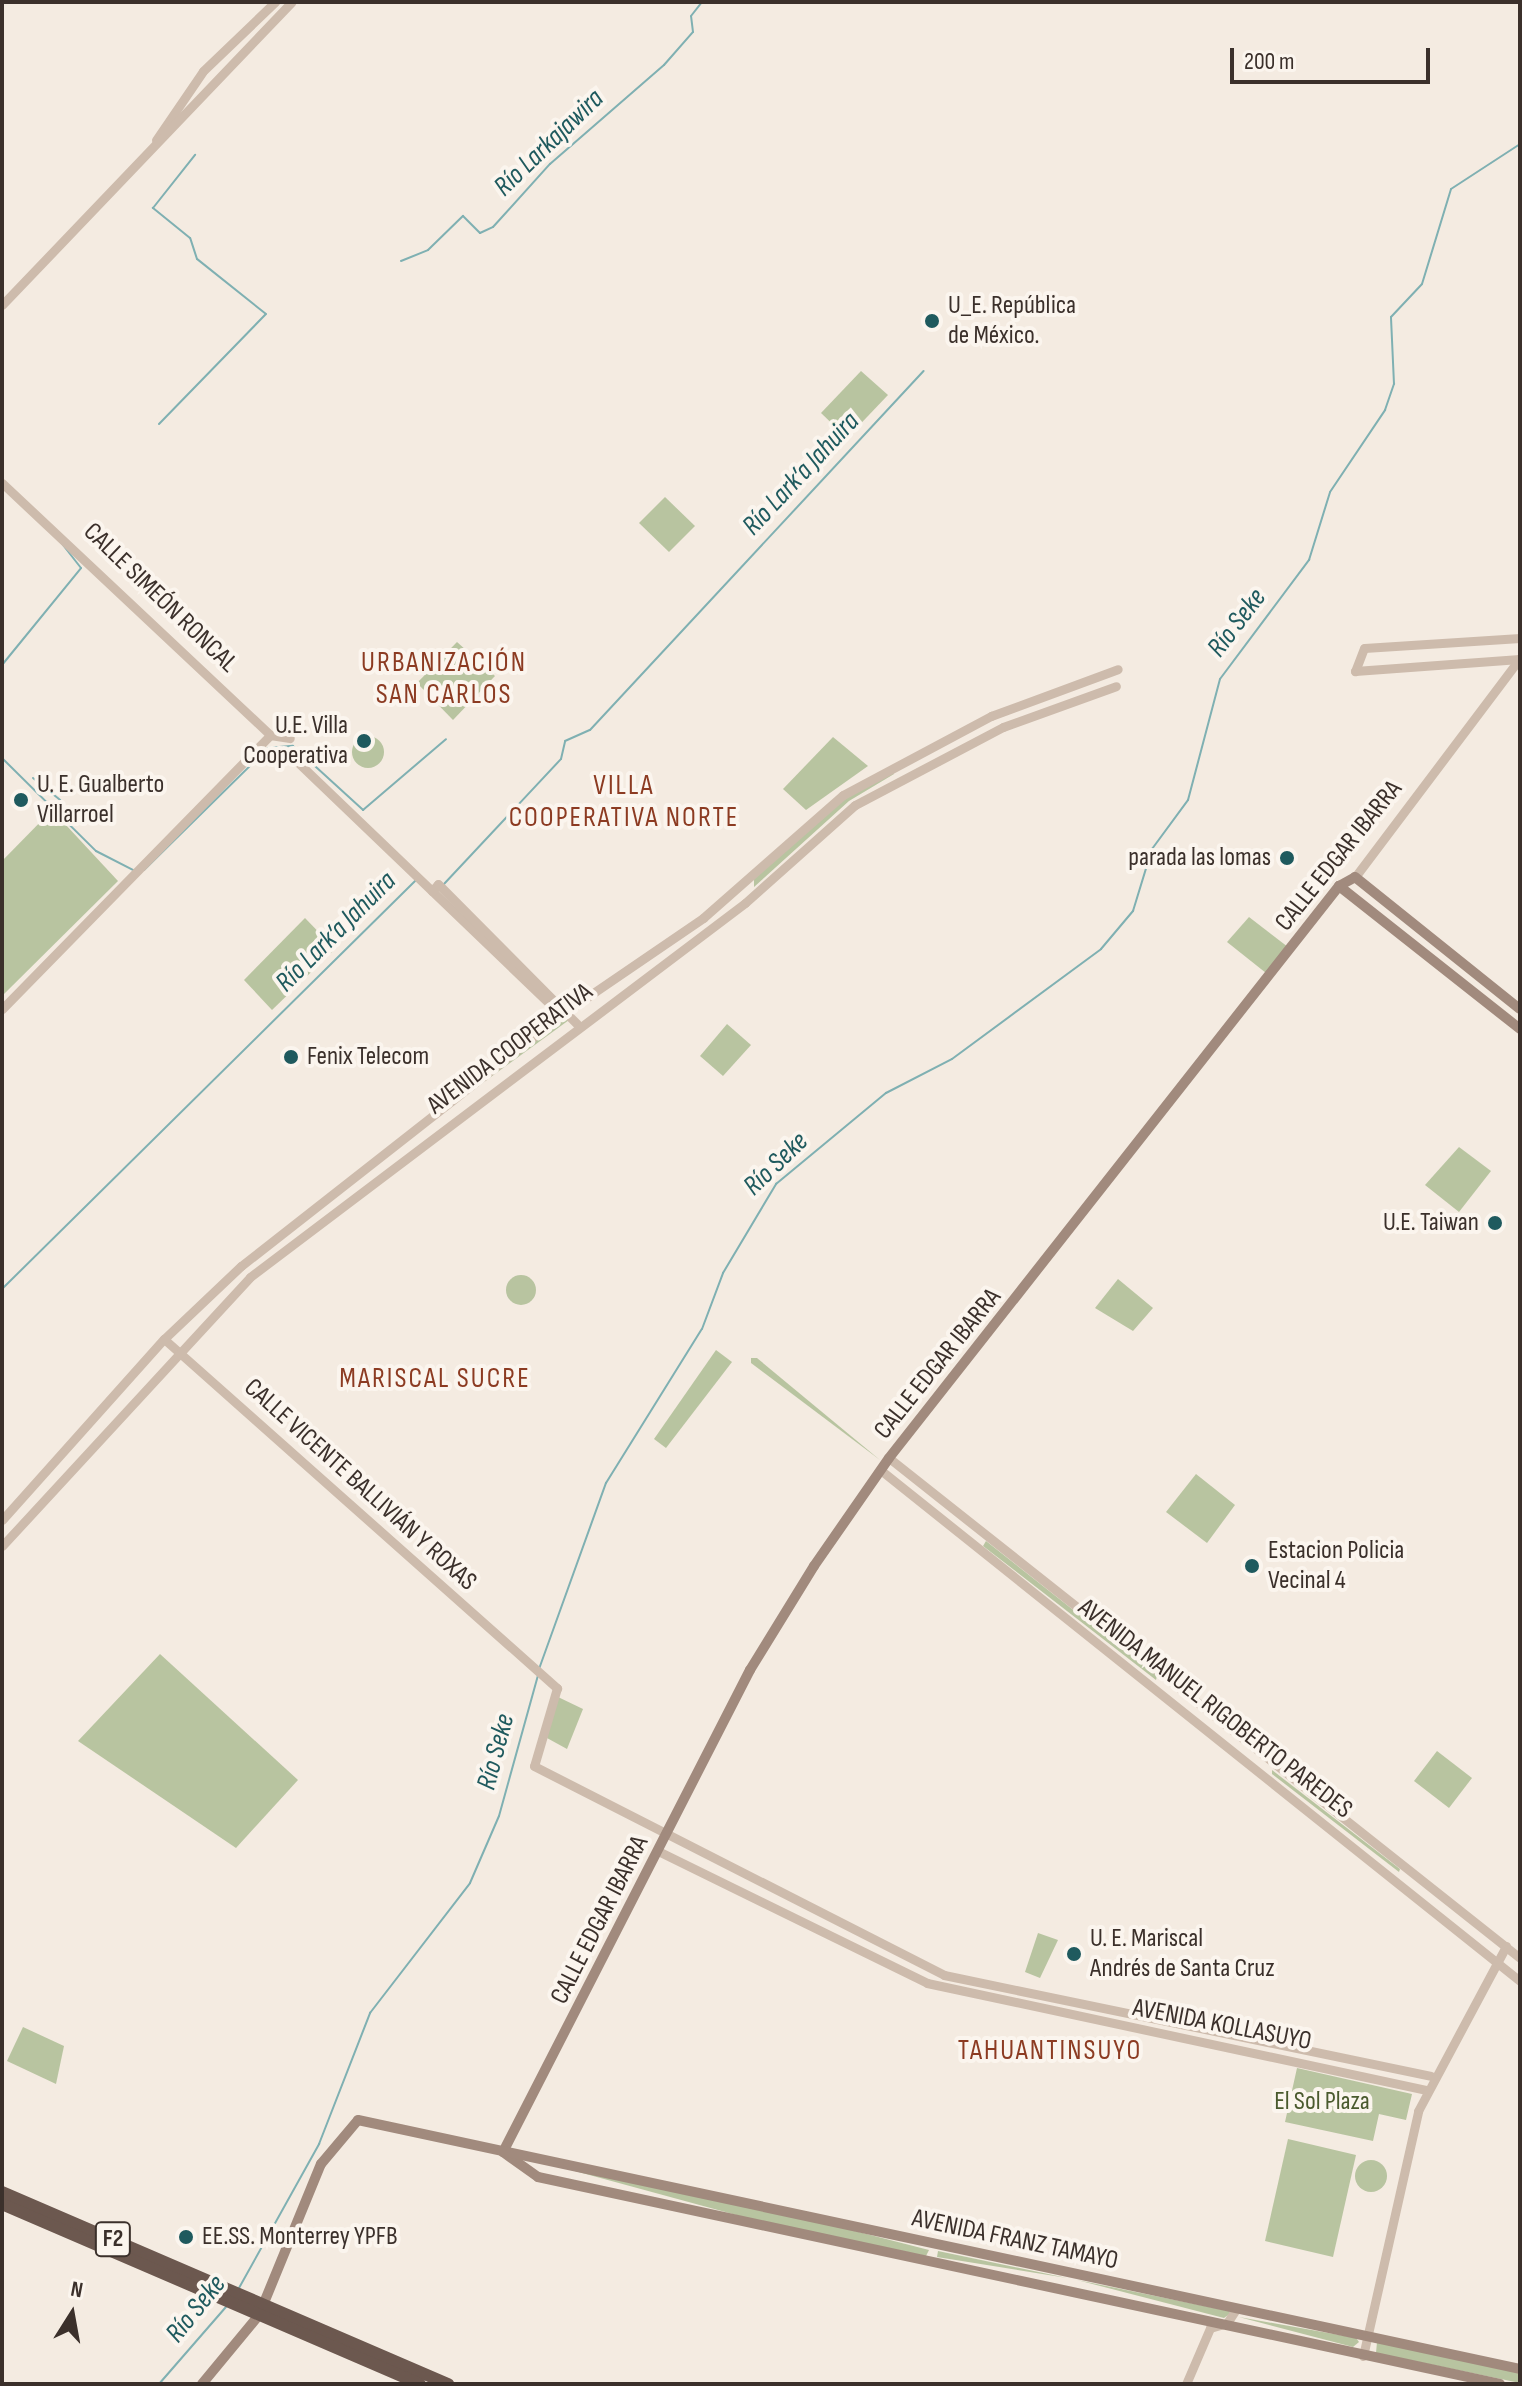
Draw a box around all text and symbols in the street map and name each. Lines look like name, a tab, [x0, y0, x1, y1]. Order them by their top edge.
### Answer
scale bar	[1234, 32, 1434, 82]
text: 200 m	[1244, 47, 1295, 76]
water label: Río Larkajawira	[487, 82, 611, 204]
place label: U_E. República de México.	[948, 290, 1076, 352]
marker: U_E. República de México.	[923, 312, 941, 330]
water label: Río Lark’a Jahuira	[735, 405, 867, 543]
street label: CALLE SIMEÓN RONCAL	[77, 517, 243, 679]
water label: Río Seke	[1200, 582, 1274, 664]
district label: URBANIZACIÓN SAN CARLOS	[361, 646, 527, 712]
place label: U.E. Villa Cooperativa	[243, 710, 348, 772]
marker: U.E. Villa Cooperativa	[355, 732, 373, 750]
place label: U. E. Gualberto Villarroel	[37, 769, 164, 830]
district label: VILLA COOPERATIVA NORTE	[509, 769, 739, 835]
street label: CALLE EDGAR IBARRA	[1269, 774, 1409, 938]
marker: U. E. Gualberto Villarroel	[12, 791, 30, 809]
place label: parada las lomas	[1128, 842, 1271, 874]
marker: parada las lomas	[1278, 849, 1296, 867]
water label: Río Lark’a Jahuira	[269, 865, 403, 999]
street label: AVENIDA COOPERATIVA	[421, 977, 599, 1121]
place label: Fenix Telecom	[307, 1041, 429, 1073]
marker: Fenix Telecom	[282, 1048, 300, 1066]
water label: Río Seke	[737, 1125, 815, 1203]
place label: U.E. Taiwan	[1383, 1207, 1479, 1239]
marker: U.E. Taiwan	[1486, 1214, 1504, 1232]
street label: CALLE EDGAR IBARRA	[868, 1282, 1008, 1446]
district label: MARISCAL SUCRE	[339, 1362, 531, 1396]
street label: CALLE VICENTE BALLIVIÁN Y ROXAS	[237, 1372, 483, 1598]
place label: Estacion Policia Vecinal 4	[1268, 1535, 1404, 1596]
marker: Estacion Policia Vecinal 4	[1243, 1557, 1261, 1575]
street label: AVENIDA MANUEL RIGOBERTO PAREDES	[1072, 1592, 1358, 1826]
water label: Río Seke	[470, 1710, 522, 1794]
street label: CALLE EDGAR IBARRA	[544, 1831, 656, 2009]
place label: U. E. Mariscal Andrés de Santa Cruz	[1090, 1923, 1275, 1984]
marker: U. E. Mariscal Andrés de Santa Cruz	[1065, 1945, 1083, 1963]
street label: AVENIDA KOLLASUYO	[1130, 1992, 1314, 2058]
district label: TAHUANTINSUYO	[958, 2034, 1142, 2068]
park label: El Sol Plaza	[1274, 2086, 1370, 2118]
street label: AVENIDA FRANZ TAMAYO	[909, 2203, 1121, 2277]
road number: F2	[93, 2219, 133, 2259]
place label: EE.SS. Monterrey YPFB	[202, 2221, 398, 2253]
marker: EE.SS. Monterrey YPFB	[177, 2228, 195, 2246]
water label: Río Seke	[159, 2268, 233, 2350]
north arrow	[32, 2274, 112, 2354]
text: N	[68, 2276, 85, 2304]

